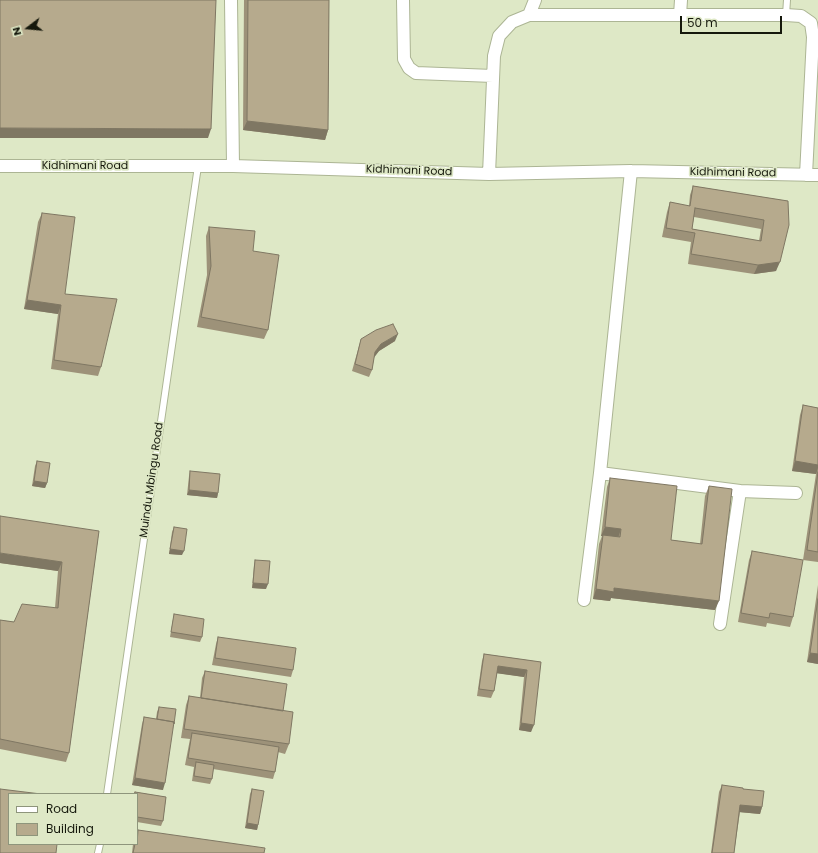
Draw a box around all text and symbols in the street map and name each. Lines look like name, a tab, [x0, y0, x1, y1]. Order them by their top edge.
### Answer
north arrow	[8, 8, 48, 48]
scale bar	[682, 8, 784, 34]
text: 50 m	[687, 14, 718, 31]
text: N	[8, 25, 25, 37]
street label: Kidhimani Road	[42, 159, 128, 173]
street label: Kidhimani Road	[366, 163, 452, 179]
street label: Kidhimani Road	[690, 166, 776, 180]
street label: Muindu Mbingu Road	[137, 421, 167, 539]
legend	[8, 793, 138, 845]
text: Road	[46, 800, 77, 817]
text: Building	[46, 820, 94, 837]

